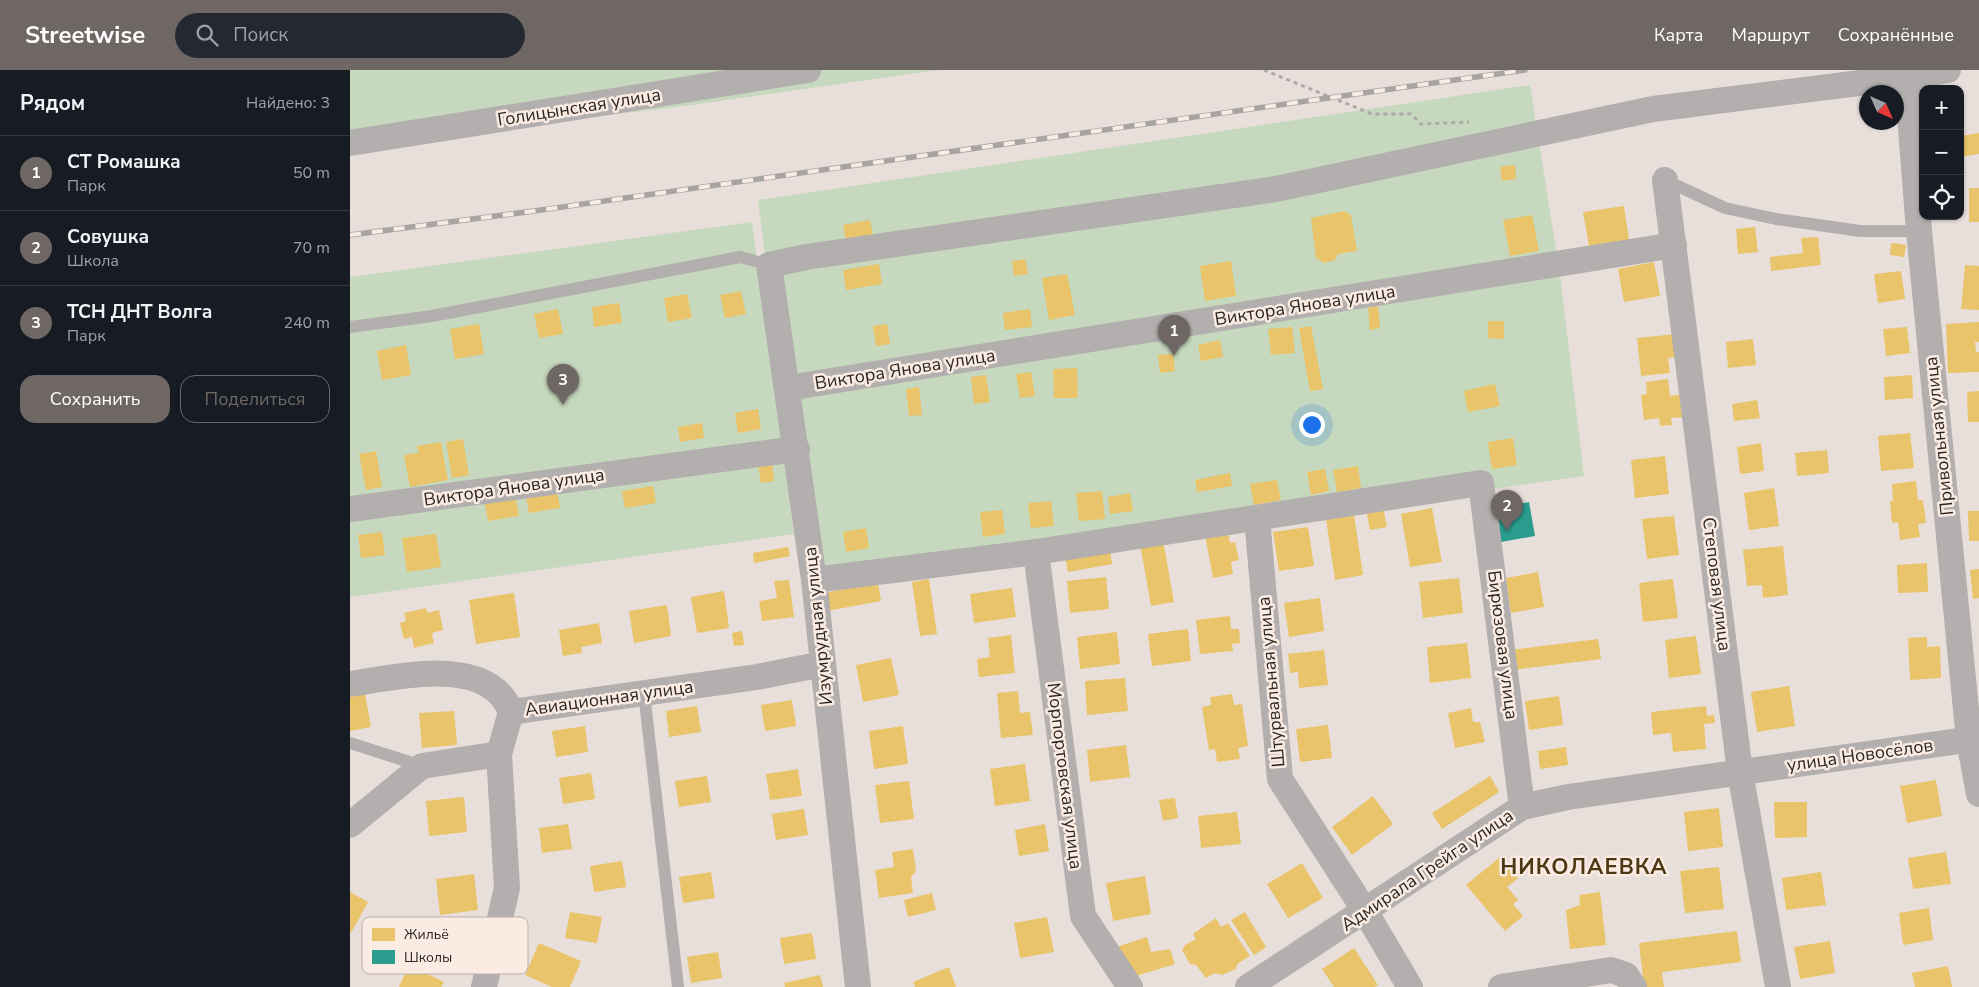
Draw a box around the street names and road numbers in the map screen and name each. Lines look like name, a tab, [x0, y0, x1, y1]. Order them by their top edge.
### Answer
street label: Голицынская улица	[496, 82, 662, 132]
street label: Виктора Янова улица	[1213, 279, 1397, 331]
street label: Виктора Янова улица	[813, 343, 997, 395]
street label: Привольная улица	[1919, 355, 1959, 517]
street label: Виктора Янова улица	[422, 462, 606, 512]
street label: Степовая улица	[1697, 516, 1737, 652]
street label: Изумрудная улица	[798, 546, 838, 706]
street label: Бирюзовая улица	[1482, 569, 1524, 721]
street label: Штурвальная улица	[1252, 596, 1290, 768]
street label: Авиационная улица	[523, 674, 695, 722]
street label: Морпортовская улица	[1042, 681, 1088, 871]
street label: улица Новосёлов	[1785, 733, 1935, 777]
street label: Адмирала Грейга улица	[1336, 803, 1518, 937]

